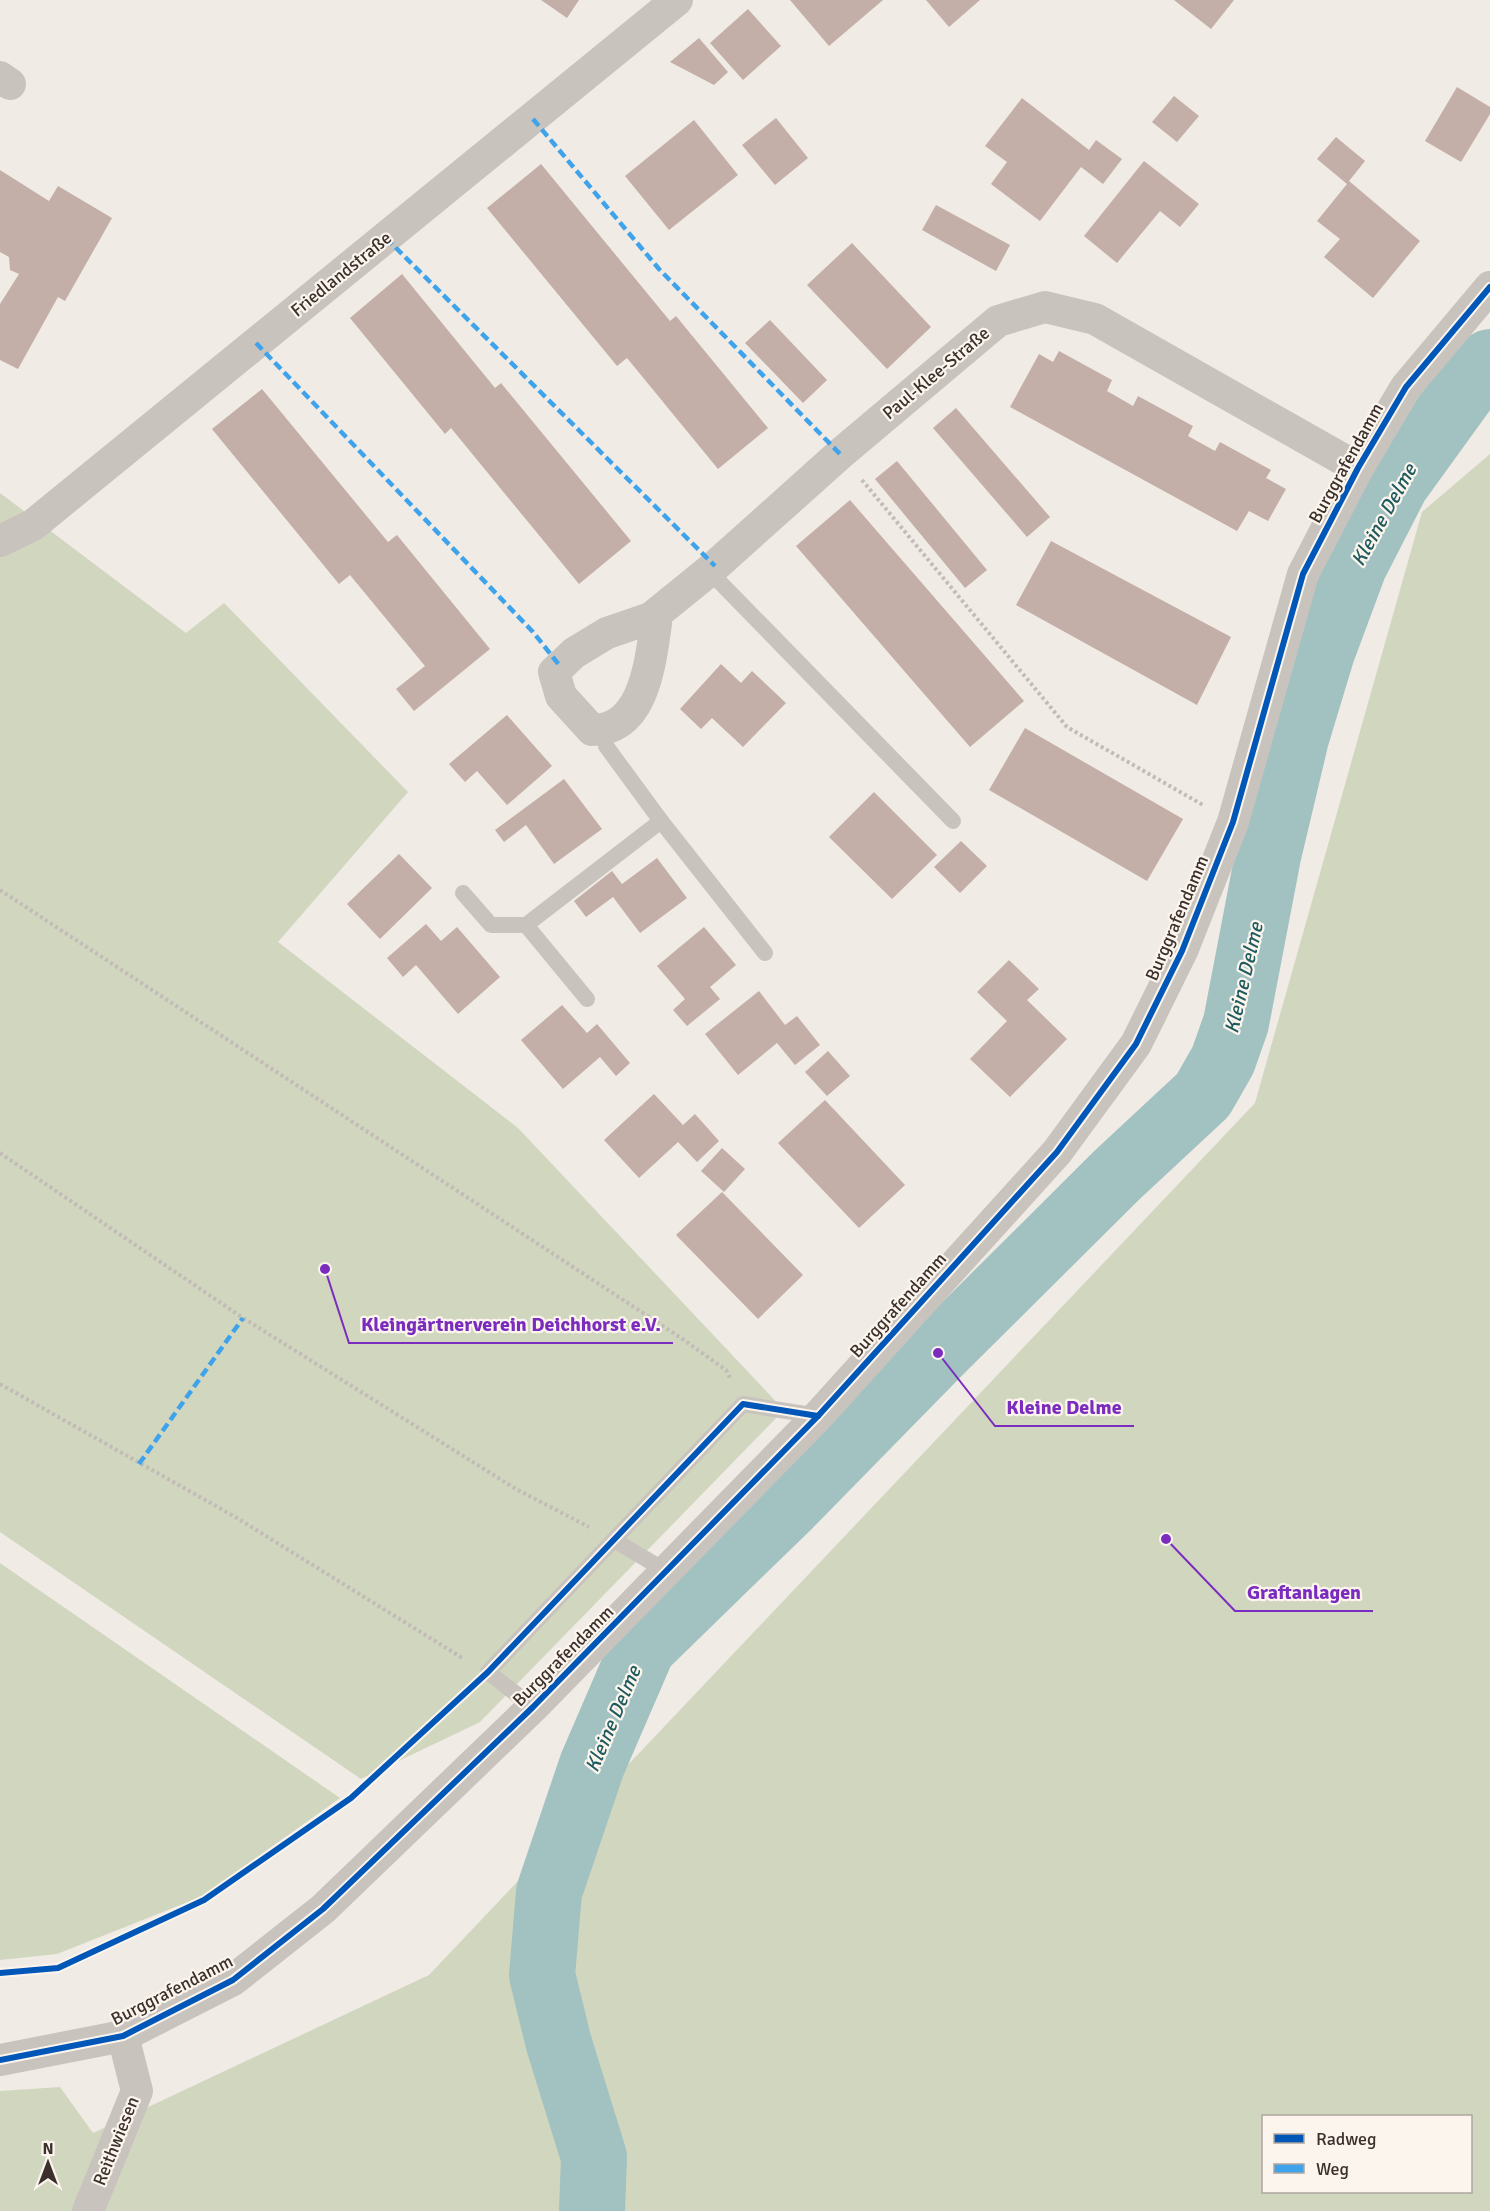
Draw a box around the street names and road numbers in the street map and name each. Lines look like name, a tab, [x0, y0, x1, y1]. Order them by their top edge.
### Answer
street label: Friedlandstraße	[286, 227, 396, 321]
street label: Paul-Klee-Straße	[878, 322, 994, 424]
street label: Burggrafendamm	[1304, 399, 1388, 527]
street label: Burggrafendamm	[1141, 852, 1213, 984]
street label: Burggrafendamm	[845, 1248, 951, 1362]
street label: Burggrafendamm	[508, 1601, 618, 1711]
street label: Burggrafendamm	[107, 1950, 237, 2030]
street label: Reithwiesen	[88, 2093, 144, 2189]

